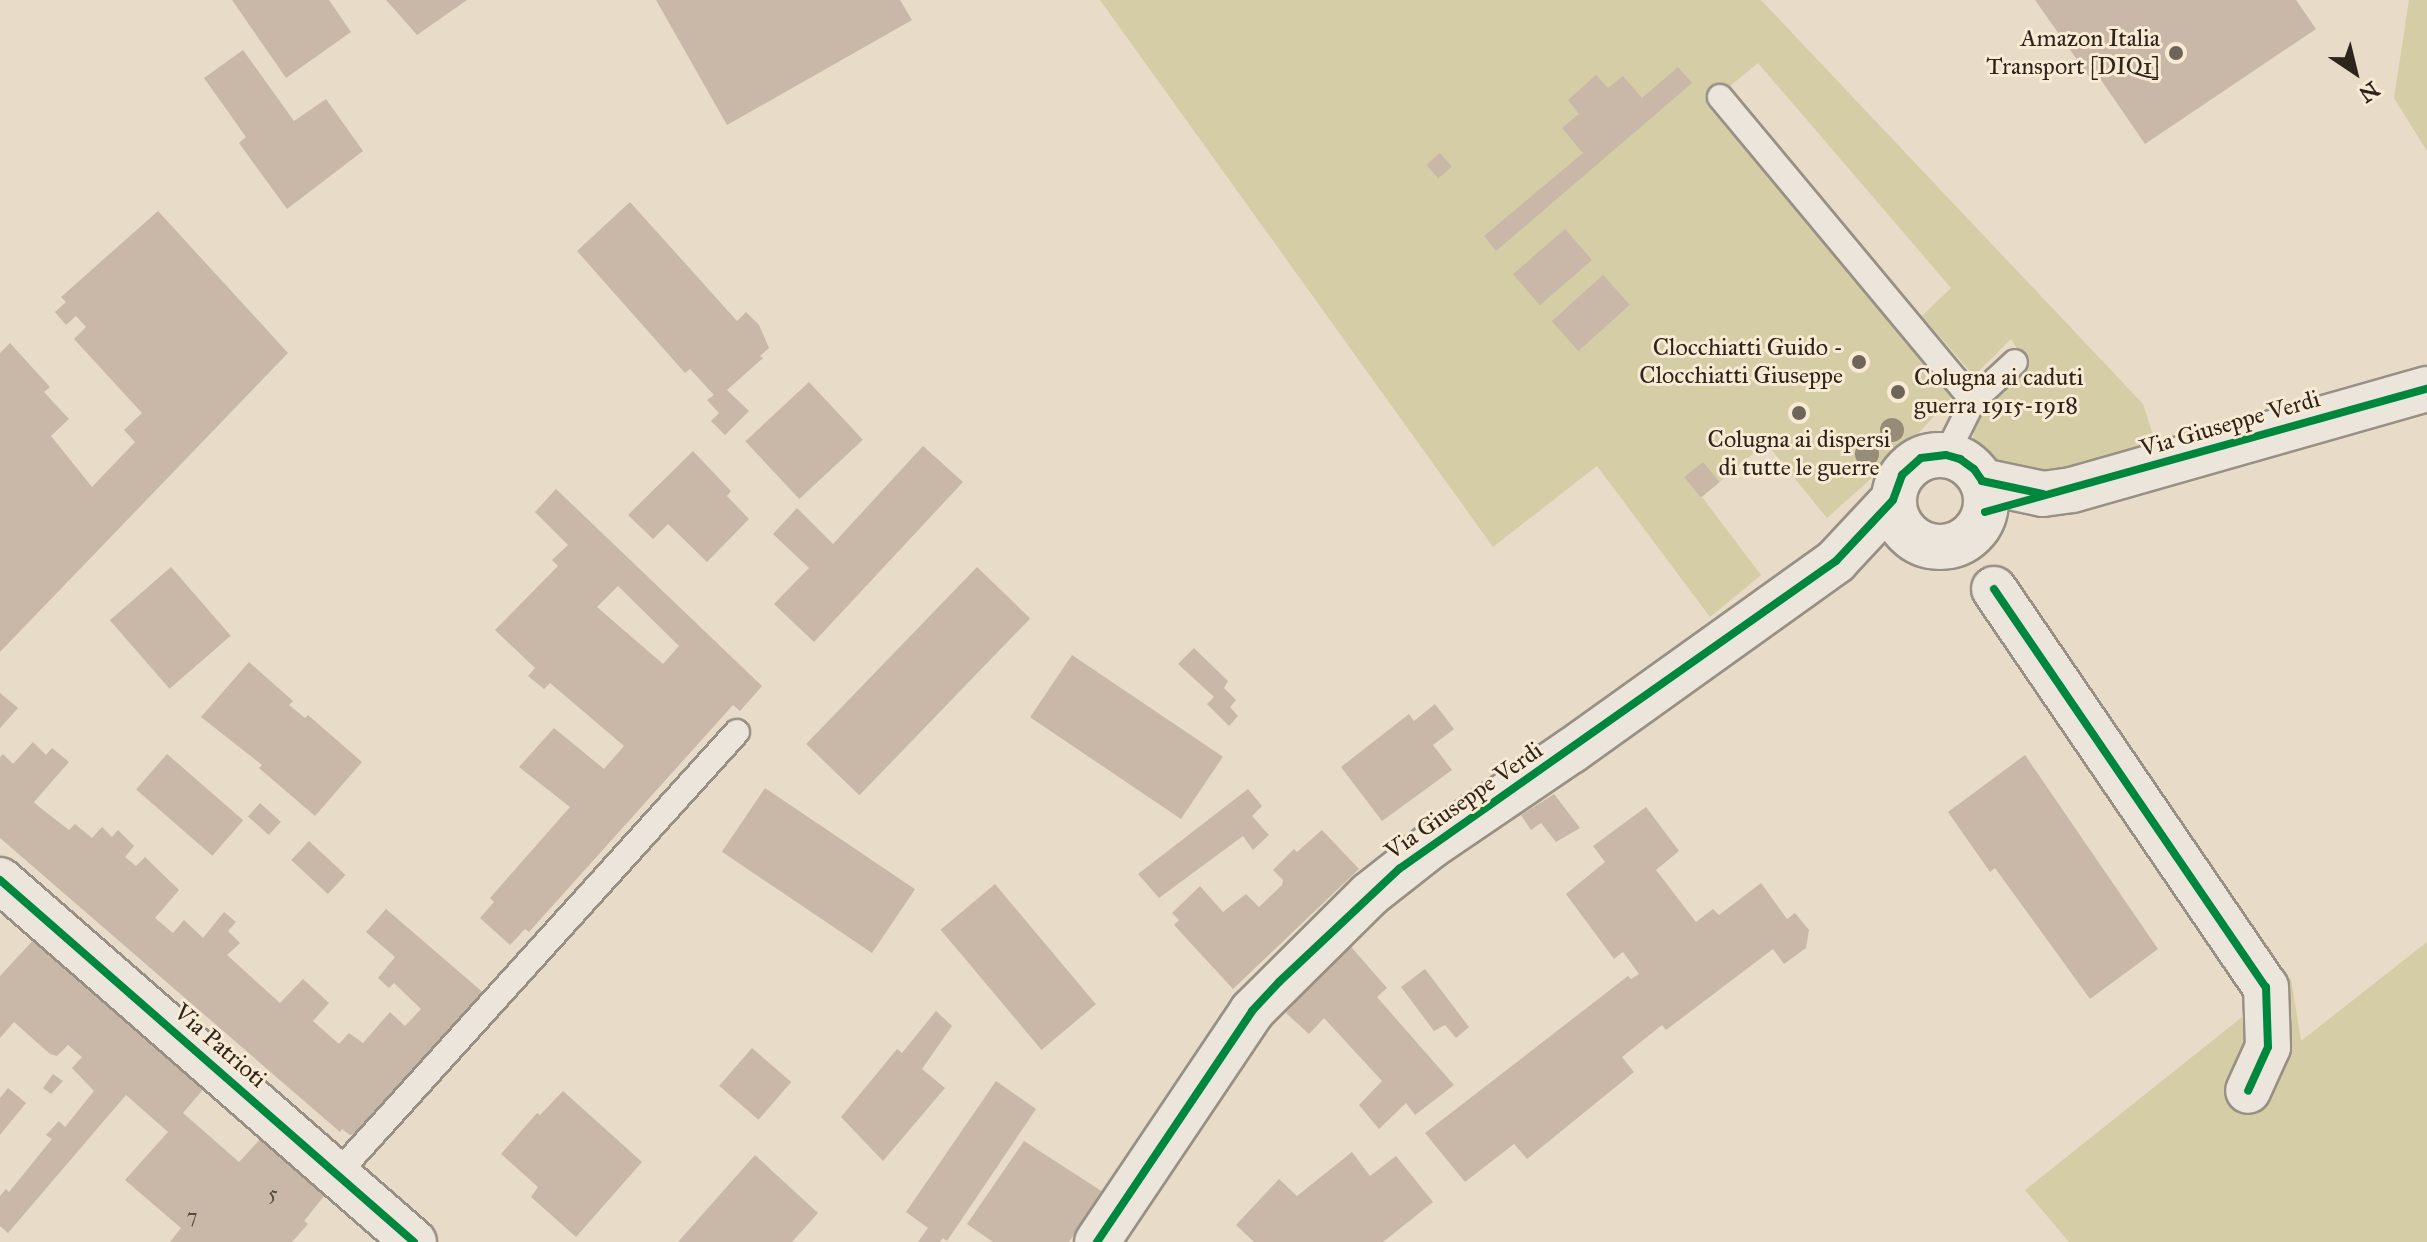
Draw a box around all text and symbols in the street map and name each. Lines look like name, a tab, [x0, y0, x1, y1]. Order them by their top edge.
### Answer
place label: Amazon Italia Transport [DIQ1]	[1986, 25, 2160, 81]
north arrow	[2315, 32, 2395, 112]
marker: Amazon Italia Transport [DIQ1]	[2167, 44, 2185, 62]
text: N	[2354, 76, 2384, 108]
place label: Clocchiatti Guido - Clocchiatti Giuseppe	[1639, 334, 1843, 390]
marker: Clocchiatti Guido - Clocchiatti Giuseppe	[1850, 353, 1868, 371]
place label: Colugna ai caduti guerra 1915-1918	[1914, 364, 2083, 420]
marker: Colugna ai caduti guerra 1915-1918	[1889, 383, 1907, 401]
street label: Via Giuseppe Verdi	[2137, 385, 2323, 463]
marker: Colugna ai dispersi di tutte le guerre	[1790, 404, 1808, 422]
place label: Colugna ai dispersi di tutte le guerre	[1708, 426, 1890, 482]
street label: Via Giuseppe Verdi	[1380, 736, 1548, 866]
street label: Via Patrioti	[168, 998, 272, 1094]
house number: 5	[268, 1181, 278, 1205]
house number: 7	[187, 1204, 197, 1228]

